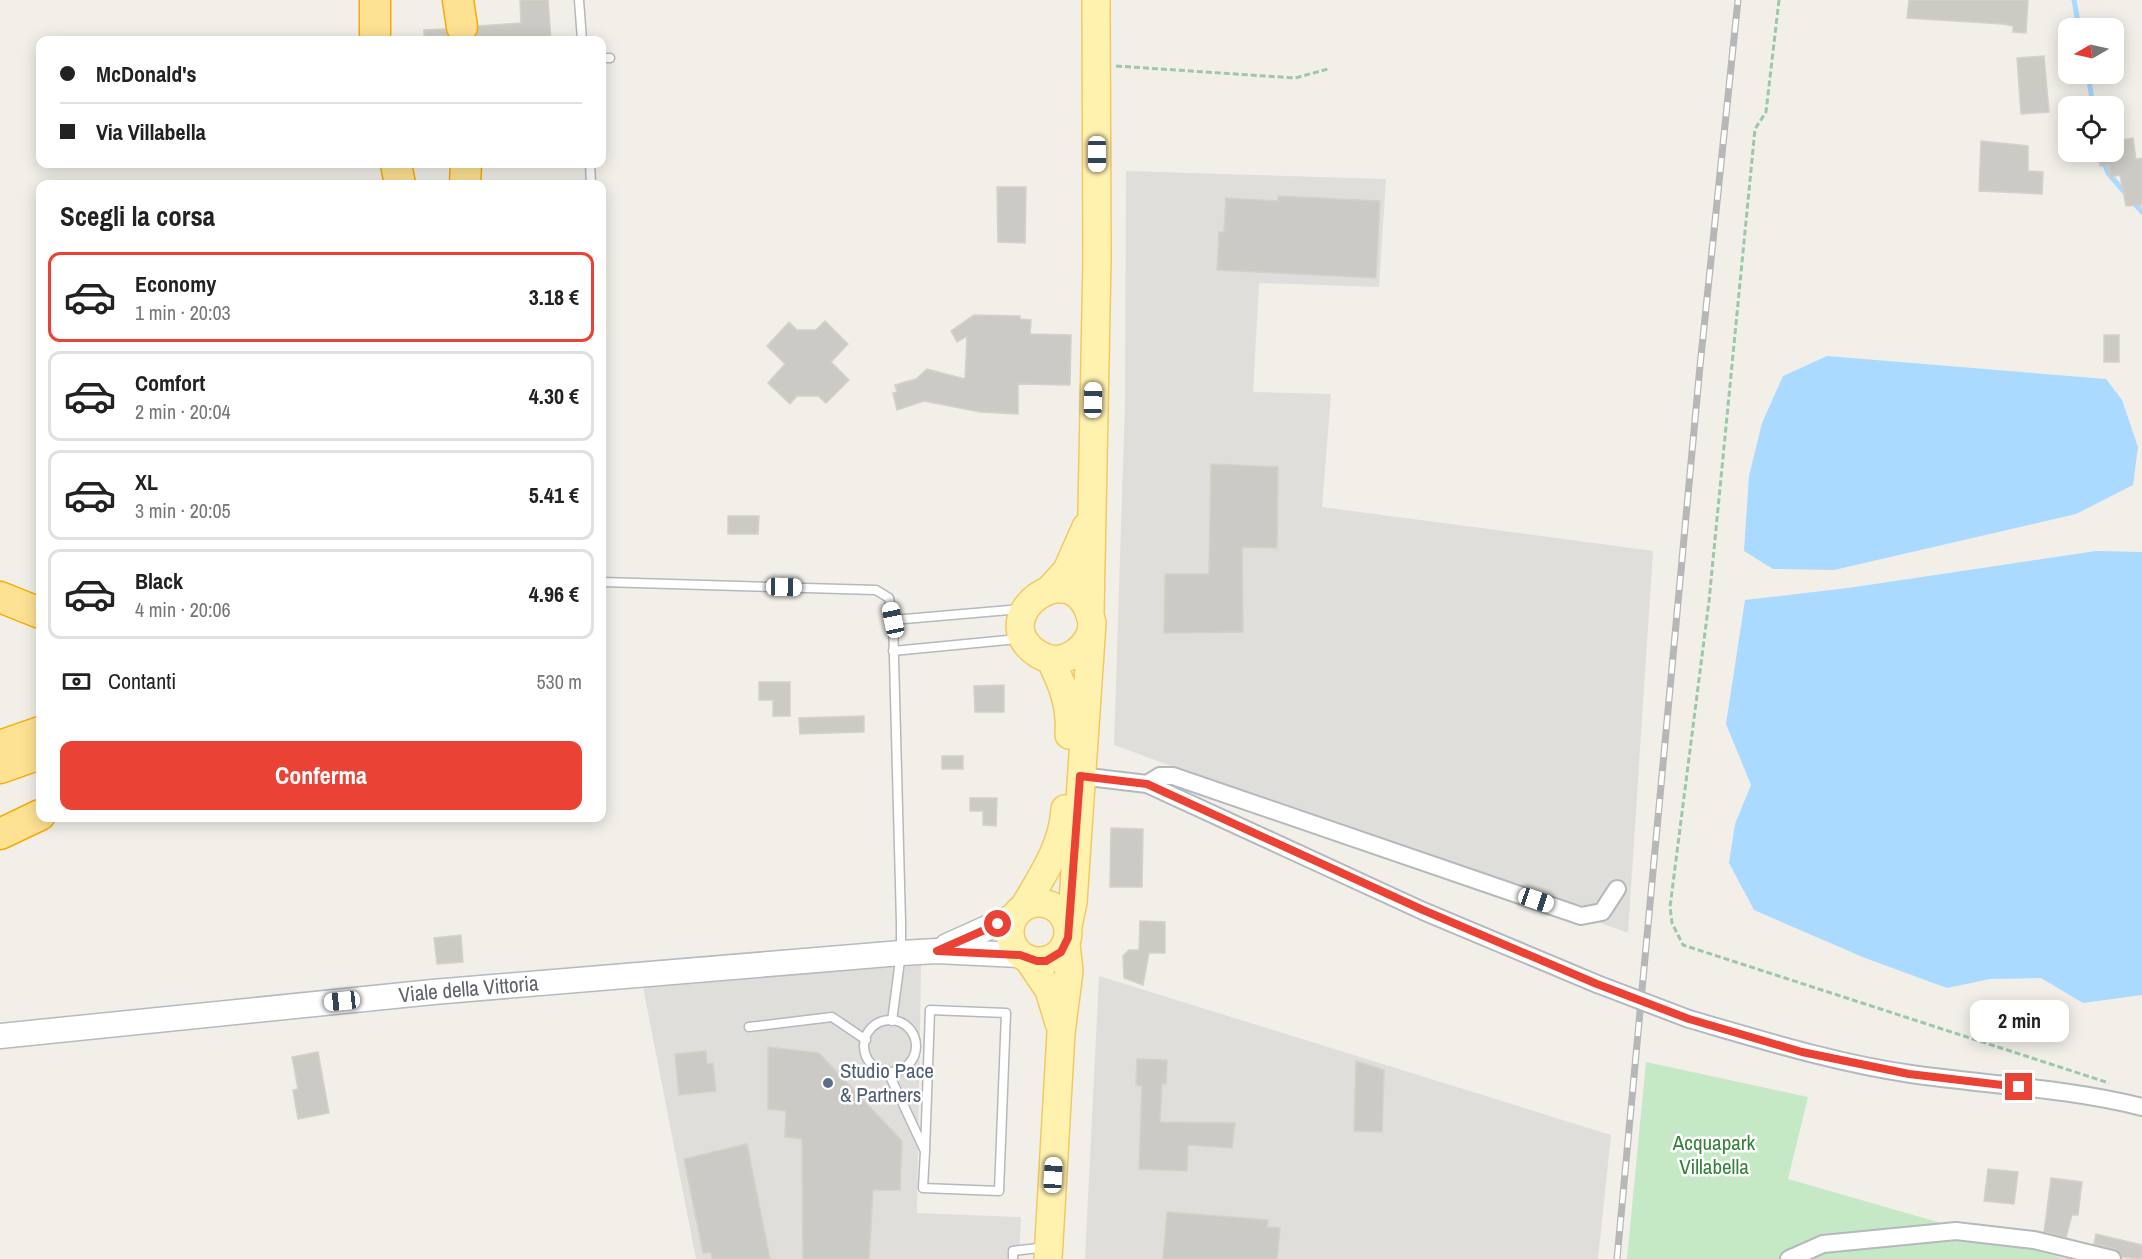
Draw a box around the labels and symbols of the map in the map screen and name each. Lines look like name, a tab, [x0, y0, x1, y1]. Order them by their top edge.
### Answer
north arrow	[2058, 18, 2124, 84]
car	[1088, 136, 1106, 172]
car	[1084, 382, 1102, 418]
car	[766, 578, 802, 596]
car	[880, 601, 906, 639]
car	[1516, 886, 1556, 914]
route start	[984, 910, 1011, 937]
street label: Viale della Vittoria	[397, 968, 540, 1009]
car	[323, 990, 361, 1012]
callout: 2 min	[1970, 1000, 2068, 1042]
place label: Studio Pace & Partners	[840, 1056, 934, 1109]
route end	[2005, 1073, 2032, 1100]
marker: Studio Pace & Partners	[821, 1076, 835, 1090]
park label: Acquapark Villabella	[1672, 1128, 1756, 1181]
car	[1043, 1157, 1063, 1193]

